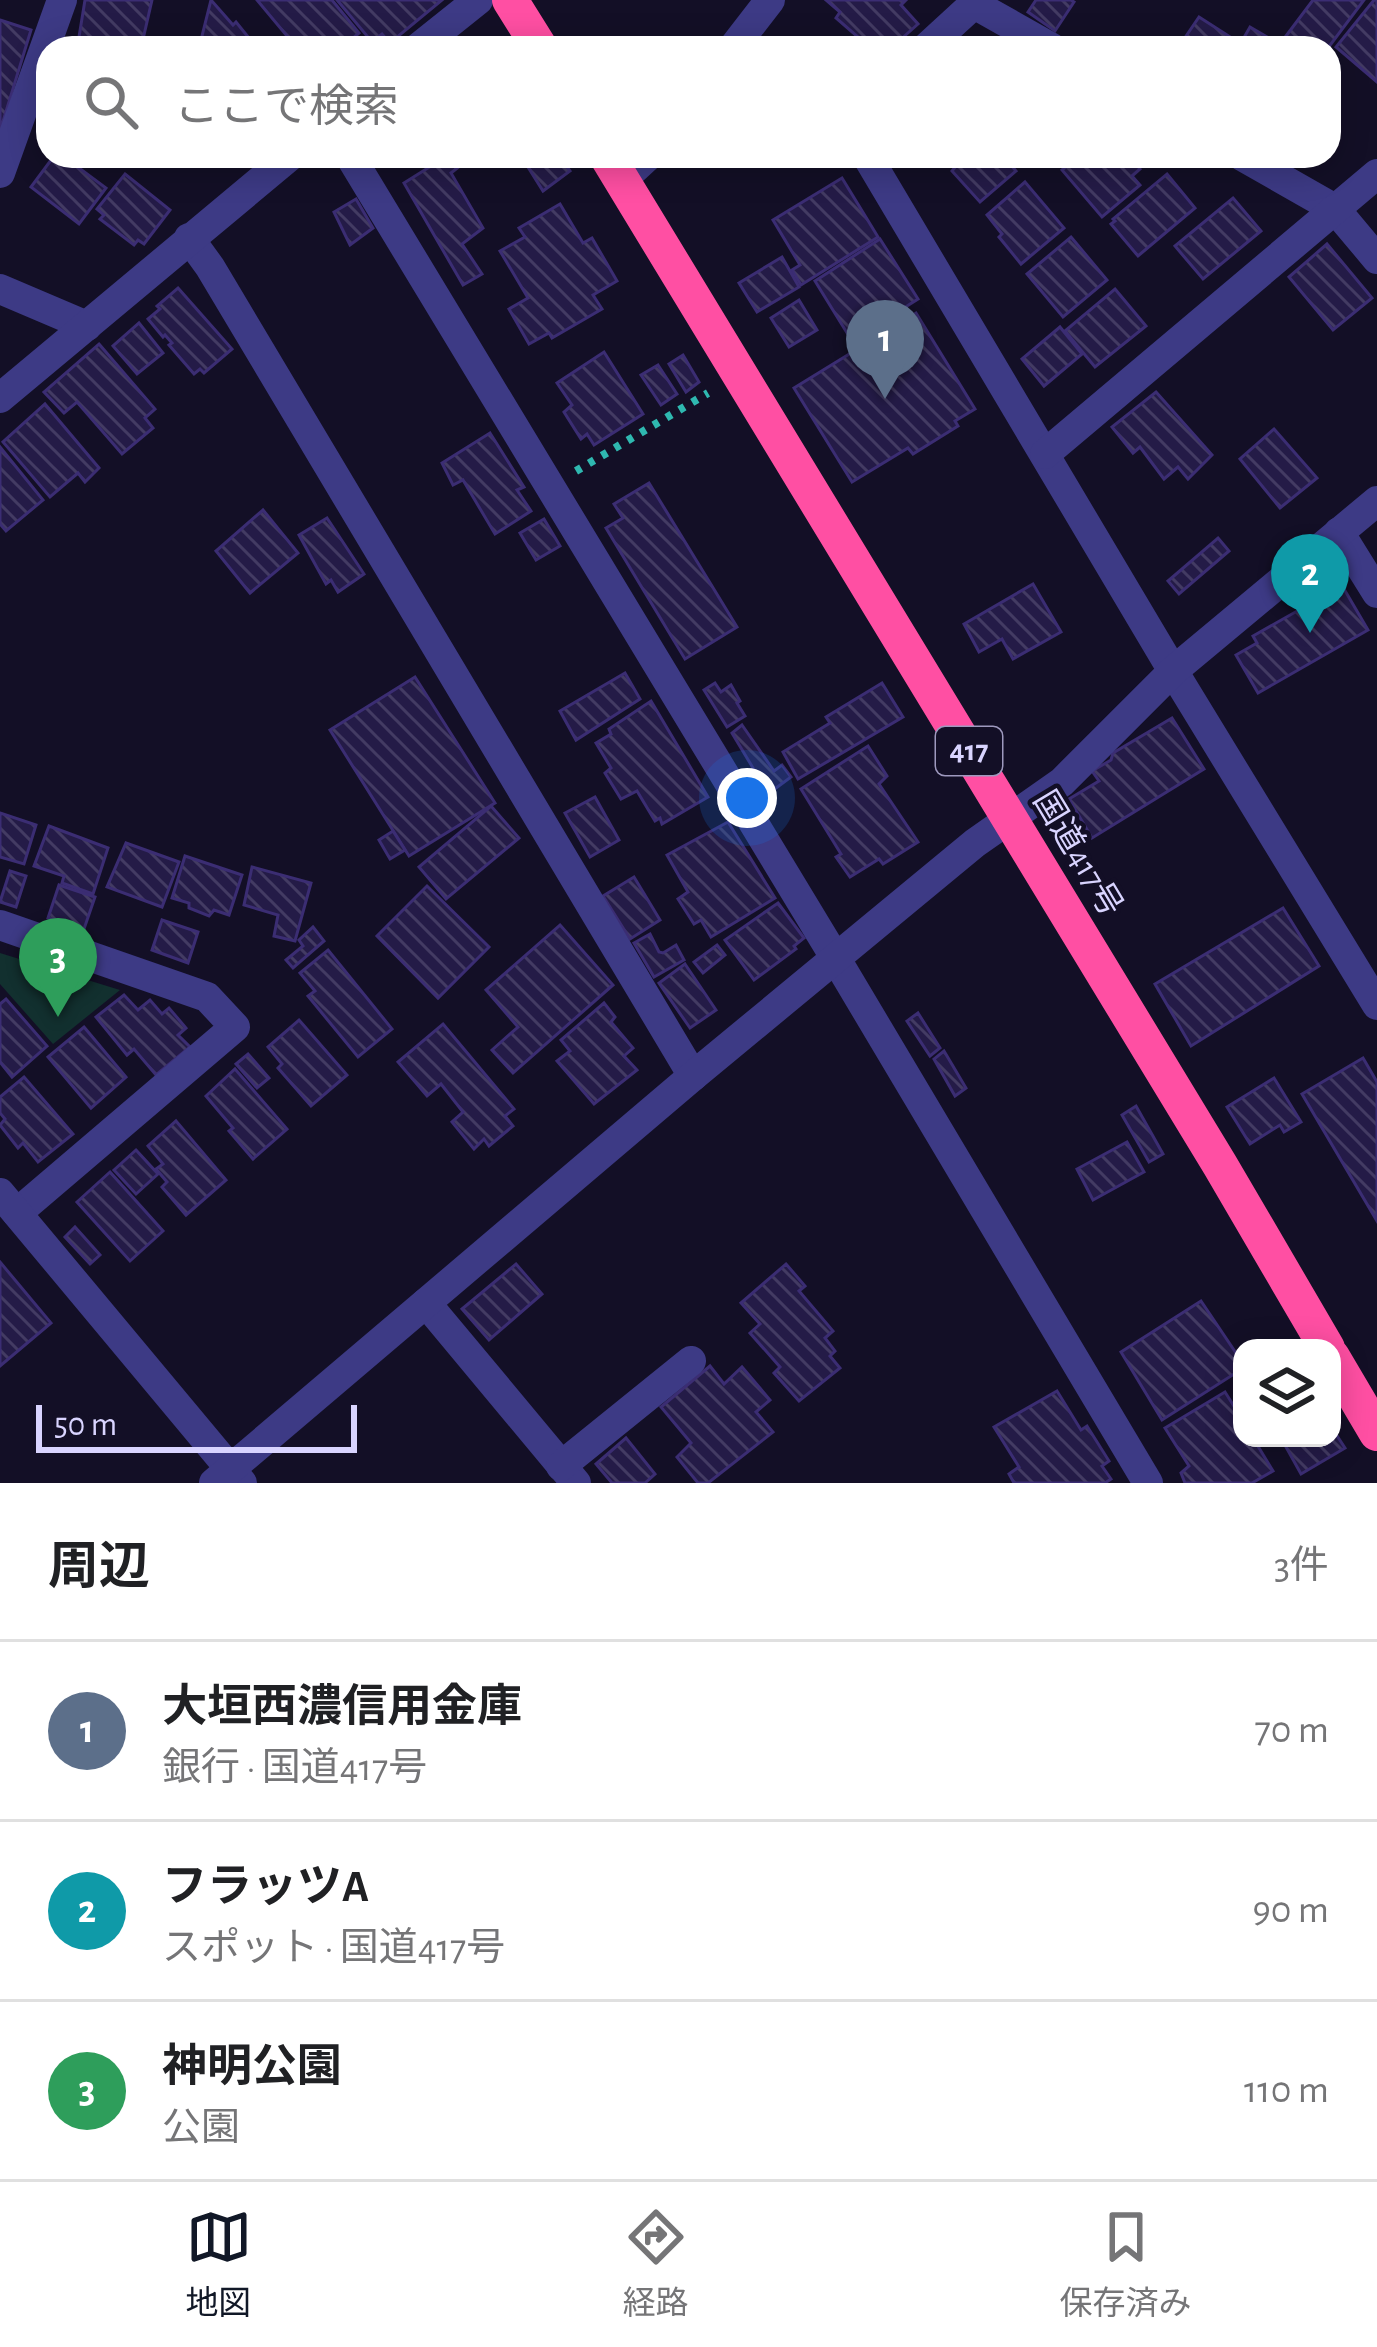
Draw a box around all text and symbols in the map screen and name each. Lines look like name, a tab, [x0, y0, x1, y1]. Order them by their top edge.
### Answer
search box	[36, 36, 1341, 168]
icon: search	[78, 69, 144, 135]
text: ここで検索	[174, 85, 399, 130]
pin: 1	[846, 300, 924, 399]
pin: 2	[1271, 534, 1349, 633]
road number: 417	[936, 727, 1002, 775]
your location	[717, 768, 777, 828]
street label: 国道417号	[1027, 784, 1129, 922]
pin: 3	[19, 918, 97, 1017]
map controls	[1233, 1339, 1341, 1447]
button: layers	[1233, 1339, 1341, 1447]
scale bar	[36, 1399, 357, 1452]
text: 50 m	[54, 1409, 117, 1442]
text: 周辺	[48, 1542, 150, 1593]
text: 3件	[1274, 1547, 1329, 1586]
text: 大垣西濃信用金庫	[162, 1685, 522, 1730]
text: 1	[80, 1711, 94, 1750]
text: 70 m	[1255, 1711, 1329, 1750]
text: 銀行 · 国道417号	[162, 1749, 427, 1788]
text: フラッツA	[162, 1865, 369, 1910]
text: 2	[78, 1891, 96, 1930]
text: 90 m	[1252, 1891, 1329, 1930]
text: スポット · 国道417号	[162, 1929, 505, 1968]
text: 神明公園	[162, 2045, 342, 2090]
text: 3	[79, 2071, 95, 2110]
text: 110 m	[1244, 2071, 1329, 2110]
text: 公園	[162, 2109, 240, 2148]
tab: 地図	[186, 2204, 252, 2325]
tab: 経路	[623, 2204, 689, 2325]
tab: 保存済み	[1060, 2204, 1192, 2325]

